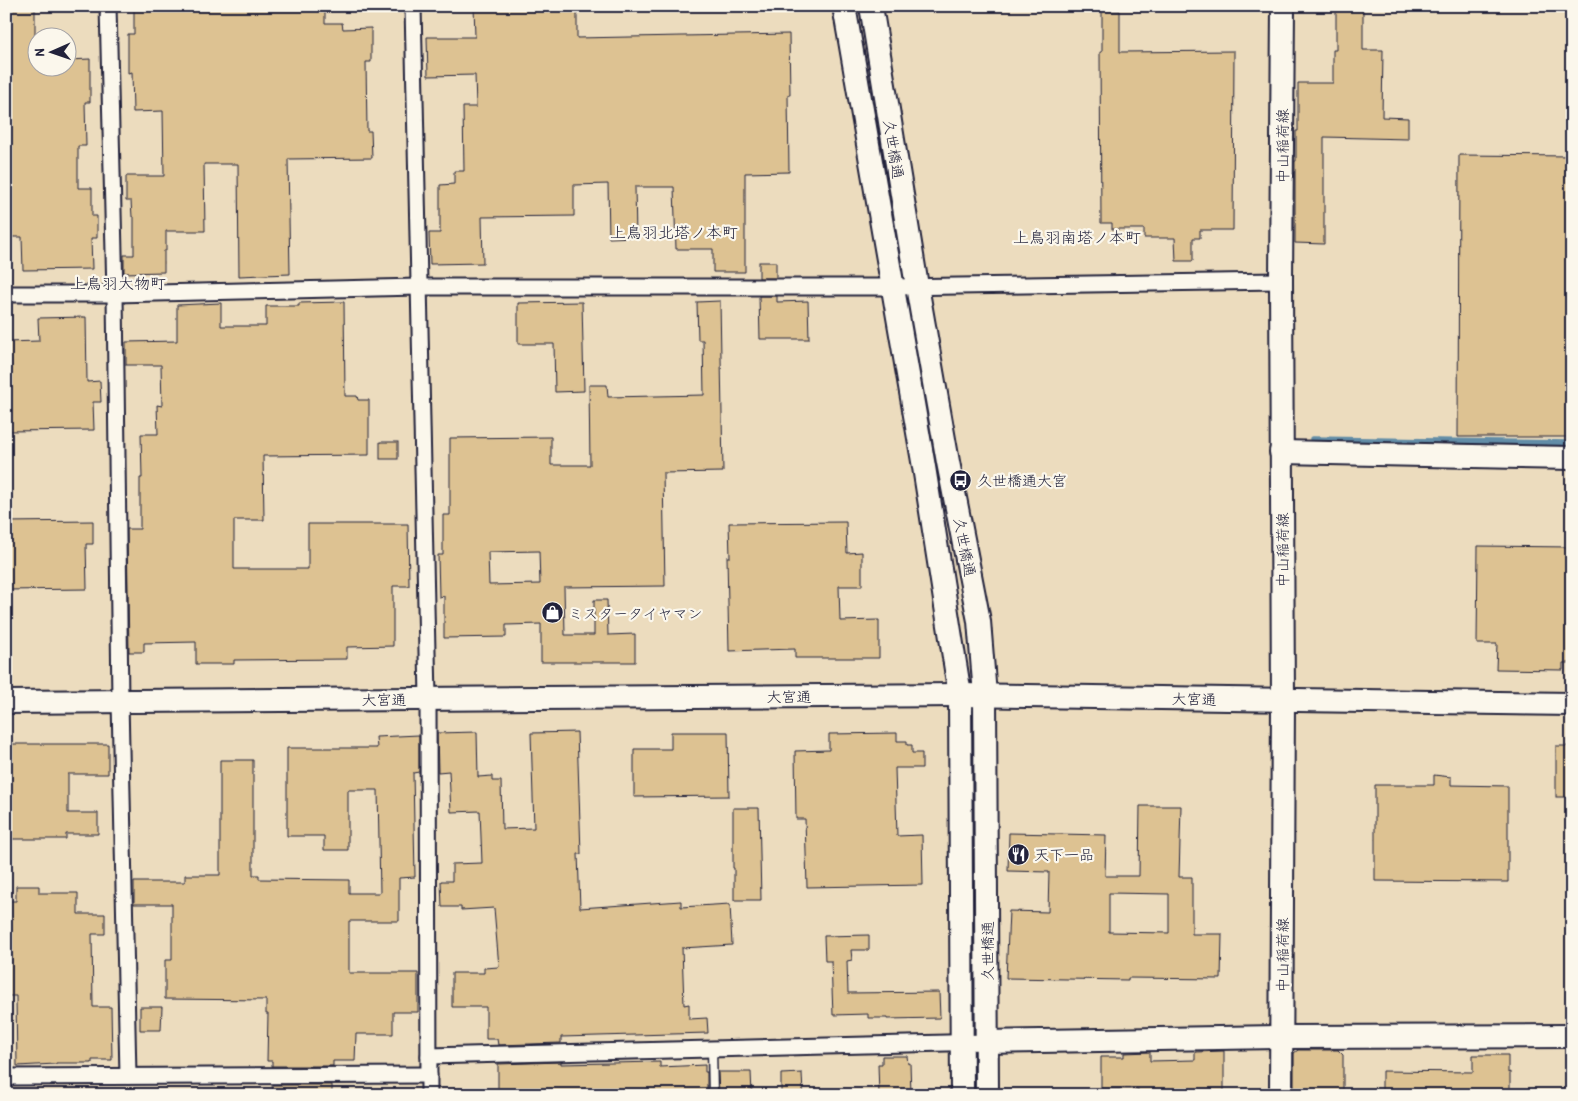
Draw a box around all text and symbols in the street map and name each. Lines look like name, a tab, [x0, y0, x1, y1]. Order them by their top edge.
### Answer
north arrow	[28, 28, 78, 78]
text: N	[29, 48, 48, 57]
street label: 中山稲荷線	[1272, 108, 1293, 184]
street label: 久世橋通	[879, 118, 909, 180]
district label: 上鳥羽北塔ノ本町	[610, 221, 738, 243]
district label: 上鳥羽南塔ノ本町	[1013, 226, 1141, 248]
district label: 上鳥羽大物町	[70, 272, 166, 294]
bus stop icon: 久世橋通大宮	[949, 468, 973, 492]
place label: 久世橋通大宮	[977, 470, 1067, 491]
street label: 中山稲荷線	[1272, 512, 1293, 588]
street label: 久世橋通	[949, 516, 981, 578]
shop icon: ミスタータイヤマン	[540, 601, 564, 625]
place label: ミスタータイヤマン	[568, 603, 702, 624]
street label: 大宮通	[766, 686, 812, 707]
street label: 大宮通	[1171, 688, 1217, 710]
street label: 大宮通	[361, 689, 407, 710]
restaurant icon: 天下一品	[1006, 842, 1030, 866]
place label: 天下一品	[1034, 844, 1094, 865]
street label: 中山稲荷線	[1272, 917, 1293, 993]
street label: 久世橋通	[977, 921, 998, 981]

